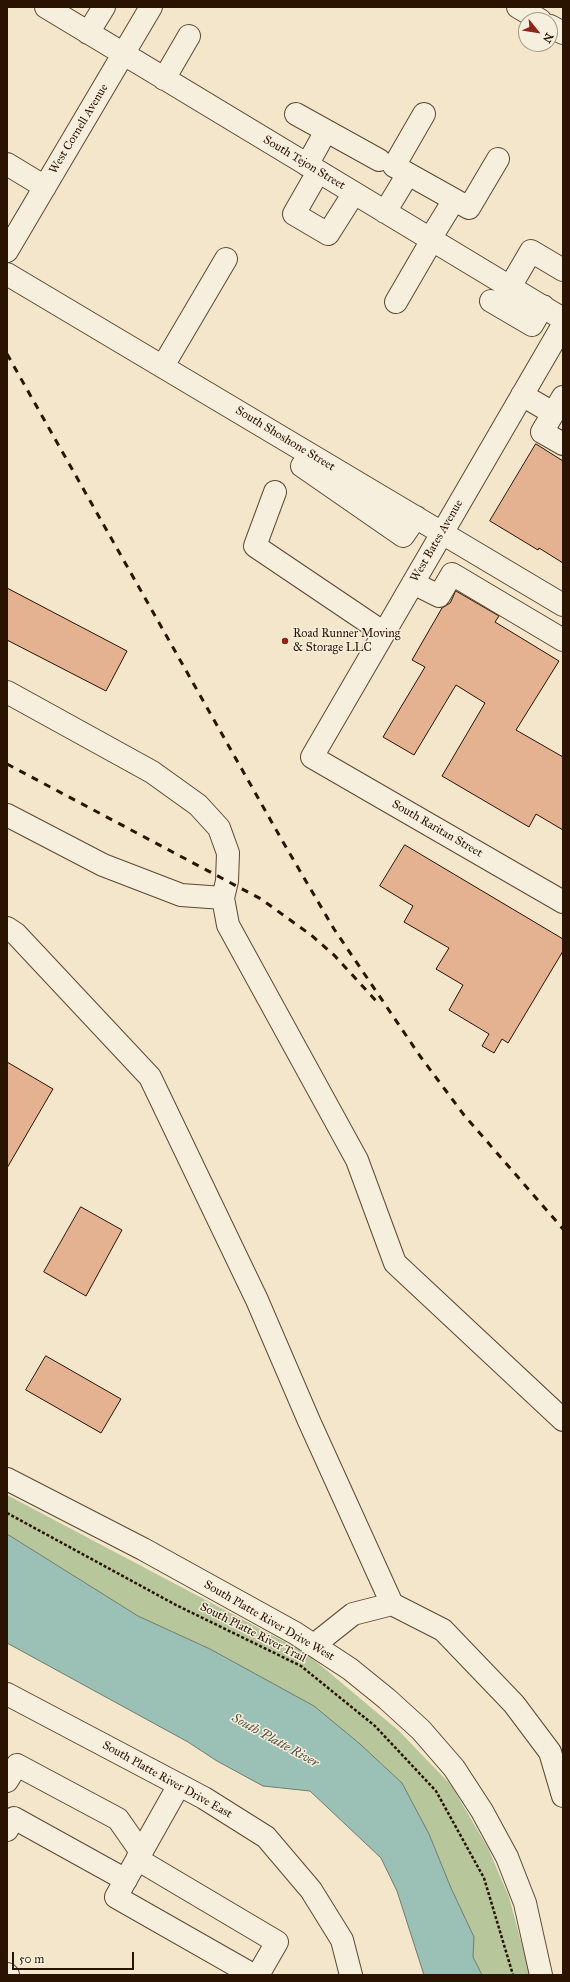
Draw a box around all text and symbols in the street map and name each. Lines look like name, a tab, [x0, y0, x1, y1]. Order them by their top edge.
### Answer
north arrow	[518, 12, 558, 52]
text: N	[540, 30, 556, 45]
street label: West Cornell Avenue	[46, 81, 112, 177]
street label: South Tejon Street	[260, 133, 348, 193]
street label: South Shoshone Street	[233, 404, 337, 474]
street label: West Bates Avenue	[408, 497, 466, 585]
place label: Road Runner Moving & Storage LLC	[293, 627, 400, 655]
marker: Road Runner Moving & Storage LLC	[280, 636, 290, 646]
street label: South Raritan Street	[389, 797, 485, 861]
street label: South Platte River Drive West	[201, 1578, 337, 1664]
street label: South Platte River Trail	[197, 1600, 309, 1666]
water label: South Platte River	[229, 1711, 321, 1771]
street label: South Platte River Drive East	[100, 1738, 234, 1822]
scale bar	[14, 1944, 136, 1970]
text: 50 m	[19, 1952, 44, 1966]

